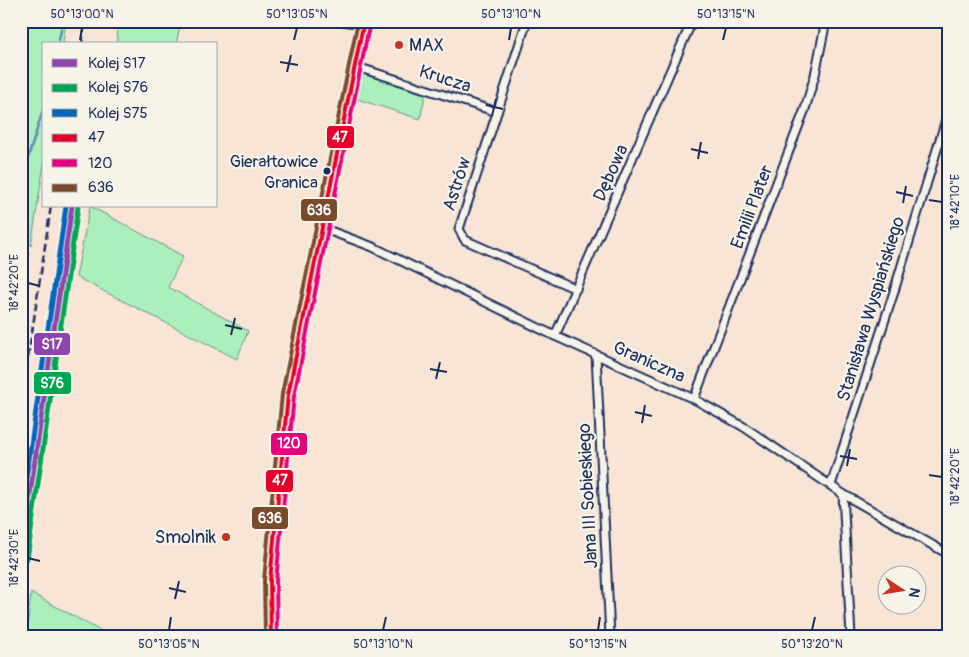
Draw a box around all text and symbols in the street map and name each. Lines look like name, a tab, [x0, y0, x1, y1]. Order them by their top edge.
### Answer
text: 50°13'00"N	[50, 7, 114, 22]
text: 50°13'05"N	[266, 7, 328, 22]
text: 50°13'10"N	[481, 7, 541, 22]
text: 50°13'15"N	[697, 7, 755, 22]
place label: MAX	[409, 34, 444, 57]
marker: MAX	[393, 39, 405, 51]
legend	[42, 42, 218, 208]
text: Kolej S17	[88, 54, 145, 73]
street label: Krucza	[416, 60, 474, 98]
text: Kolej S76	[88, 78, 148, 97]
text: Kolej S75	[88, 104, 148, 123]
line badge: 47	[326, 125, 355, 149]
text: 47	[88, 128, 105, 147]
text: 47	[332, 129, 348, 146]
street label: Dębowa	[588, 141, 634, 205]
place label: Gierałtowice Granica	[230, 151, 319, 193]
text: 120	[88, 154, 113, 173]
street label: Astrów	[438, 154, 476, 214]
street label: Emilii Plater	[726, 161, 779, 252]
marker: Gierałtowice Granica	[322, 166, 332, 176]
text: 18°42'10"E	[948, 174, 963, 230]
text: 636	[88, 178, 114, 197]
line badge: 636	[300, 198, 338, 222]
text: 636	[307, 202, 331, 219]
street label: Stanisława Wyspiańskiego	[832, 213, 910, 404]
text: 18°42'20"E	[7, 254, 22, 312]
line badge: S17	[33, 332, 71, 356]
text: S17	[41, 336, 63, 353]
street label: Graniczna	[609, 336, 689, 388]
line badge: S76	[33, 371, 72, 395]
text: S76	[40, 375, 64, 392]
street label: Jana III Sobieskiego	[573, 422, 603, 569]
line badge: 120	[270, 432, 308, 456]
text: 120	[278, 435, 301, 452]
text: 18°42'20"E	[948, 448, 963, 506]
line badge: 47	[265, 469, 294, 493]
text: 47	[272, 472, 288, 489]
line badge: 636	[251, 506, 289, 530]
text: 636	[258, 510, 282, 527]
place label: Smolnik	[155, 526, 216, 549]
text: 18°42'30"E	[7, 529, 22, 587]
marker: Smolnik	[220, 531, 232, 543]
north arrow	[876, 564, 926, 614]
text: N	[905, 586, 924, 599]
text: 50°13'05"N	[138, 637, 200, 652]
text: 50°13'10"N	[353, 637, 413, 652]
text: 50°13'15"N	[569, 637, 627, 652]
text: 50°13'20"N	[781, 637, 843, 652]

